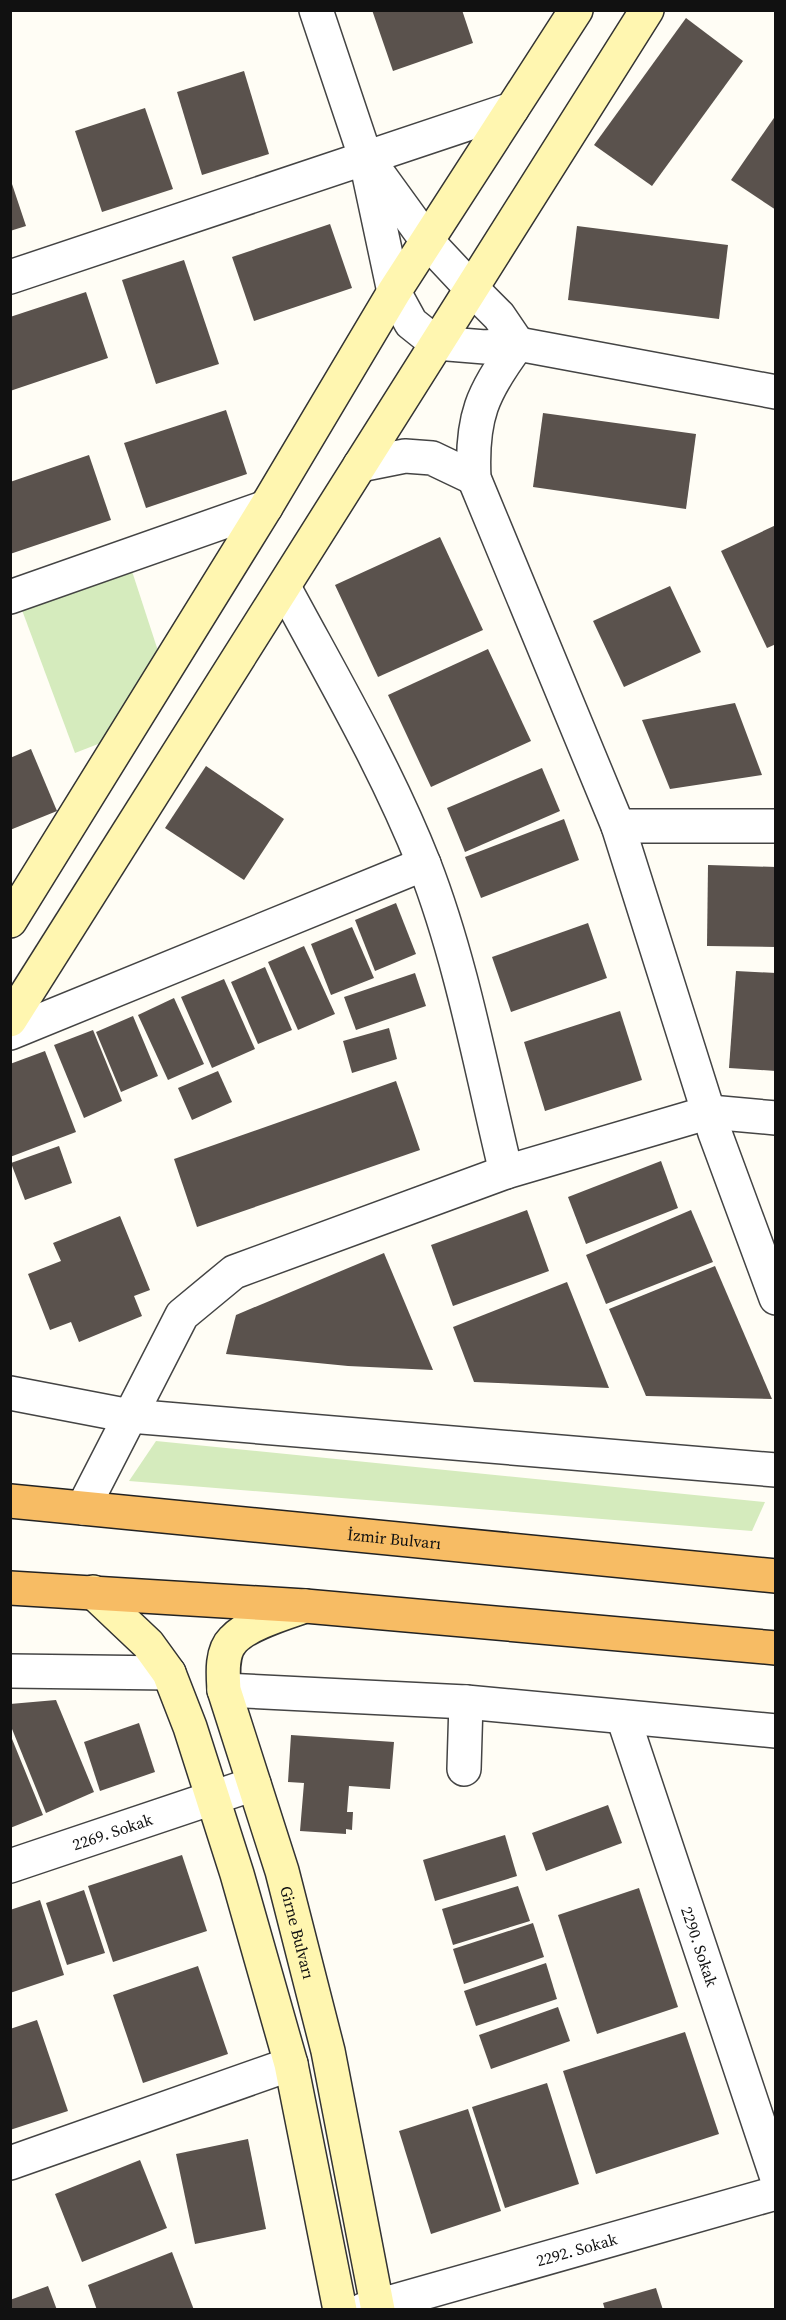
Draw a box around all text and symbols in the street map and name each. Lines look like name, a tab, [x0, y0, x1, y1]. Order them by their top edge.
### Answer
street label: İzmir Bulvarı	[346, 1523, 442, 1554]
street label: 2269. Sokak	[69, 1808, 155, 1855]
street label: Girne Bulvarı	[275, 1883, 320, 1981]
street label: 2290. Sokak	[676, 1904, 723, 1990]
street label: 2292. Sokak	[534, 2228, 620, 2271]

